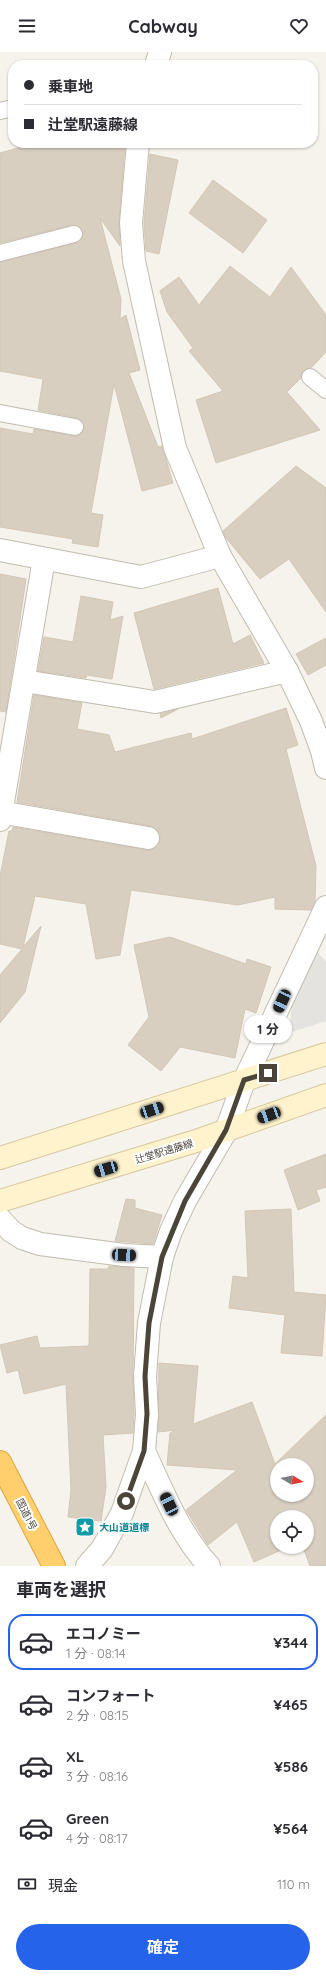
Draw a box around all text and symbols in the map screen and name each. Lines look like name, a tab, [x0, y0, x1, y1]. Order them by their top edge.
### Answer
icon: menu	[16, 15, 38, 37]
text: Cabway	[128, 15, 198, 38]
icon: heart	[288, 15, 310, 37]
text: 乗車地	[48, 77, 93, 96]
text: 辻堂駅遠藤線	[48, 115, 138, 134]
car	[271, 988, 293, 1014]
callout: 1 分	[244, 1015, 292, 1043]
text: 1 分	[257, 1021, 279, 1037]
route end	[259, 1064, 277, 1082]
car	[139, 1101, 165, 1119]
car	[256, 1105, 282, 1125]
street label: 辻堂駅遠藤線	[134, 1136, 195, 1166]
car	[93, 1160, 119, 1178]
car	[112, 1248, 136, 1262]
north arrow	[270, 1458, 314, 1502]
map controls	[270, 1458, 314, 1554]
car	[158, 1491, 180, 1517]
route start	[117, 1492, 135, 1510]
street label: 国道1号	[13, 1496, 40, 1532]
button: locate	[270, 1510, 314, 1554]
place icon: 大山道道標	[74, 1516, 96, 1538]
place label: 大山道道標	[99, 1521, 149, 1534]
text: 車両を選択	[16, 1578, 106, 1601]
icon: car	[18, 1624, 54, 1660]
text: エコノミー	[66, 1624, 141, 1643]
text: ¥344	[273, 1633, 308, 1652]
text: 1 分 · 08:14	[66, 1645, 126, 1661]
icon: car	[18, 1686, 54, 1722]
text: コンフォート	[66, 1686, 156, 1705]
text: ¥465	[273, 1695, 308, 1714]
text: 2 分 · 08:15	[66, 1707, 128, 1723]
text: XL	[66, 1747, 84, 1766]
icon: car	[18, 1748, 54, 1784]
text: ¥586	[274, 1757, 308, 1776]
text: 3 分 · 08:16	[66, 1768, 128, 1784]
text: Green	[66, 1809, 109, 1828]
icon: car	[18, 1810, 54, 1846]
text: ¥564	[273, 1819, 308, 1838]
text: 4 分 · 08:17	[66, 1830, 128, 1846]
icon: cash	[16, 1873, 38, 1895]
text: 現金	[48, 1876, 78, 1895]
text: 110 m	[277, 1876, 310, 1892]
button: 確定	[16, 1924, 310, 1970]

